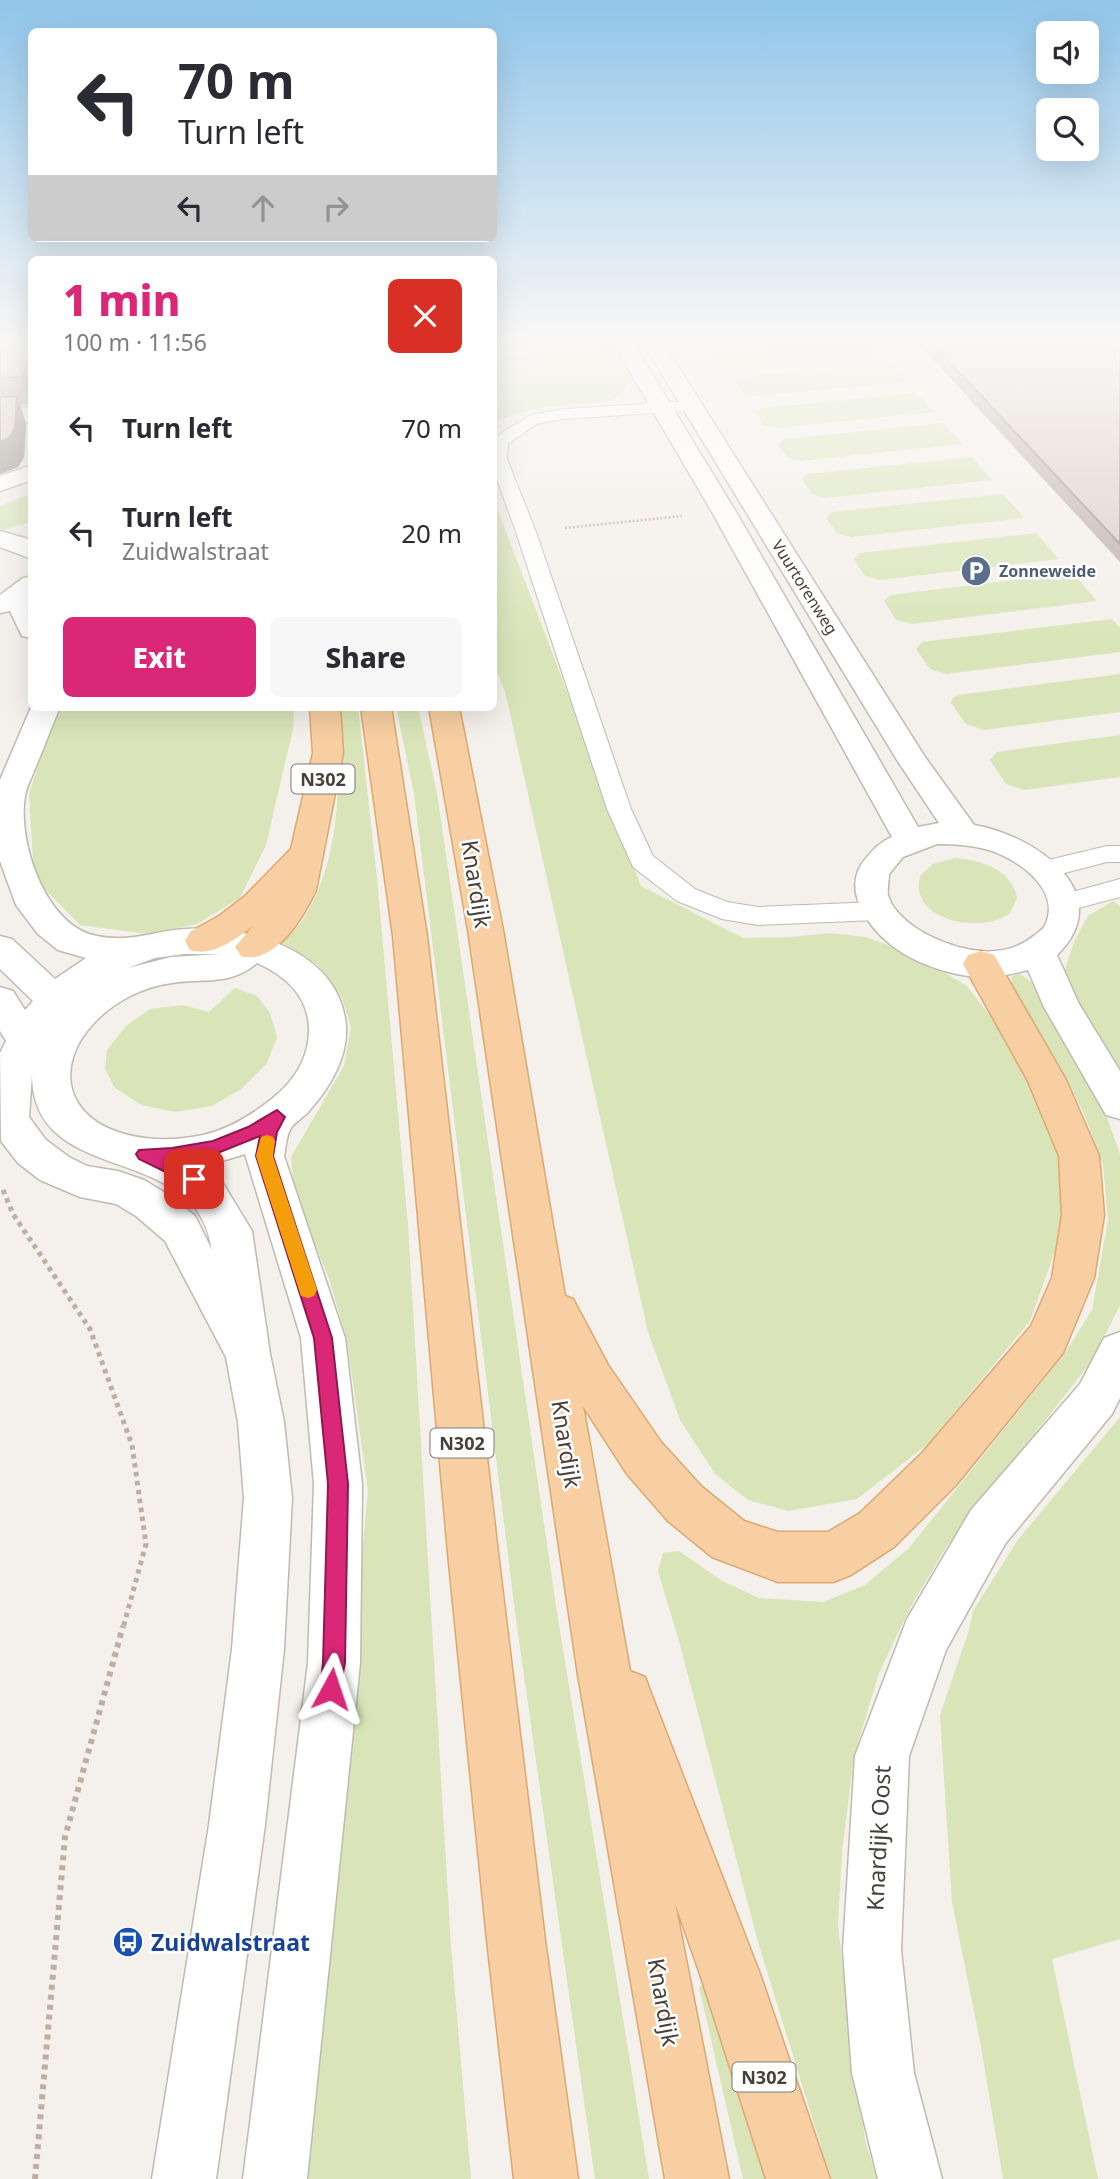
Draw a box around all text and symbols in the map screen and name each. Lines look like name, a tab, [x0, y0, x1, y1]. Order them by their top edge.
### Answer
map controls	[1036, 21, 1099, 161]
button: sound	[1036, 21, 1099, 84]
text: 70 m	[178, 47, 295, 113]
icon: left	[63, 56, 154, 147]
button: search	[1036, 98, 1099, 161]
text: Turn left	[178, 110, 304, 153]
icon: left	[171, 189, 209, 227]
icon: ahead	[244, 189, 282, 227]
icon: right	[317, 189, 355, 227]
text: 1 min	[63, 271, 180, 328]
button: close	[388, 279, 462, 353]
text: 100 m · 11:56	[63, 326, 207, 358]
icon: left	[63, 409, 101, 447]
text: Turn left	[122, 410, 233, 446]
text: 70 m	[401, 410, 462, 446]
text: Turn left	[122, 499, 233, 535]
icon: left	[63, 514, 101, 552]
text: 20 m	[401, 515, 462, 551]
text: Zuidwalstraat	[122, 535, 269, 567]
street label: Vuurtorenweg	[767, 535, 843, 639]
parking icon: Zonneweide	[959, 554, 993, 588]
place label: Zonneweide	[999, 560, 1096, 582]
button: Exit	[63, 617, 256, 697]
button: Share	[270, 617, 462, 697]
road number: N302	[292, 764, 354, 794]
street label: Knardijk	[454, 838, 500, 931]
pin	[164, 1149, 224, 1209]
icon: arrive	[175, 1160, 213, 1198]
street label: Knardijk	[544, 1398, 590, 1491]
road number: N302	[430, 1428, 494, 1458]
position arrow	[294, 1652, 368, 1726]
street label: Knardijk Oost	[858, 1764, 898, 1912]
bus stop icon: Zuidwalstraat	[111, 1925, 145, 1959]
place label: Zuidwalstraat	[151, 1926, 310, 1958]
street label: Knardijk	[641, 1956, 688, 2049]
road number: N302	[732, 2062, 796, 2092]

